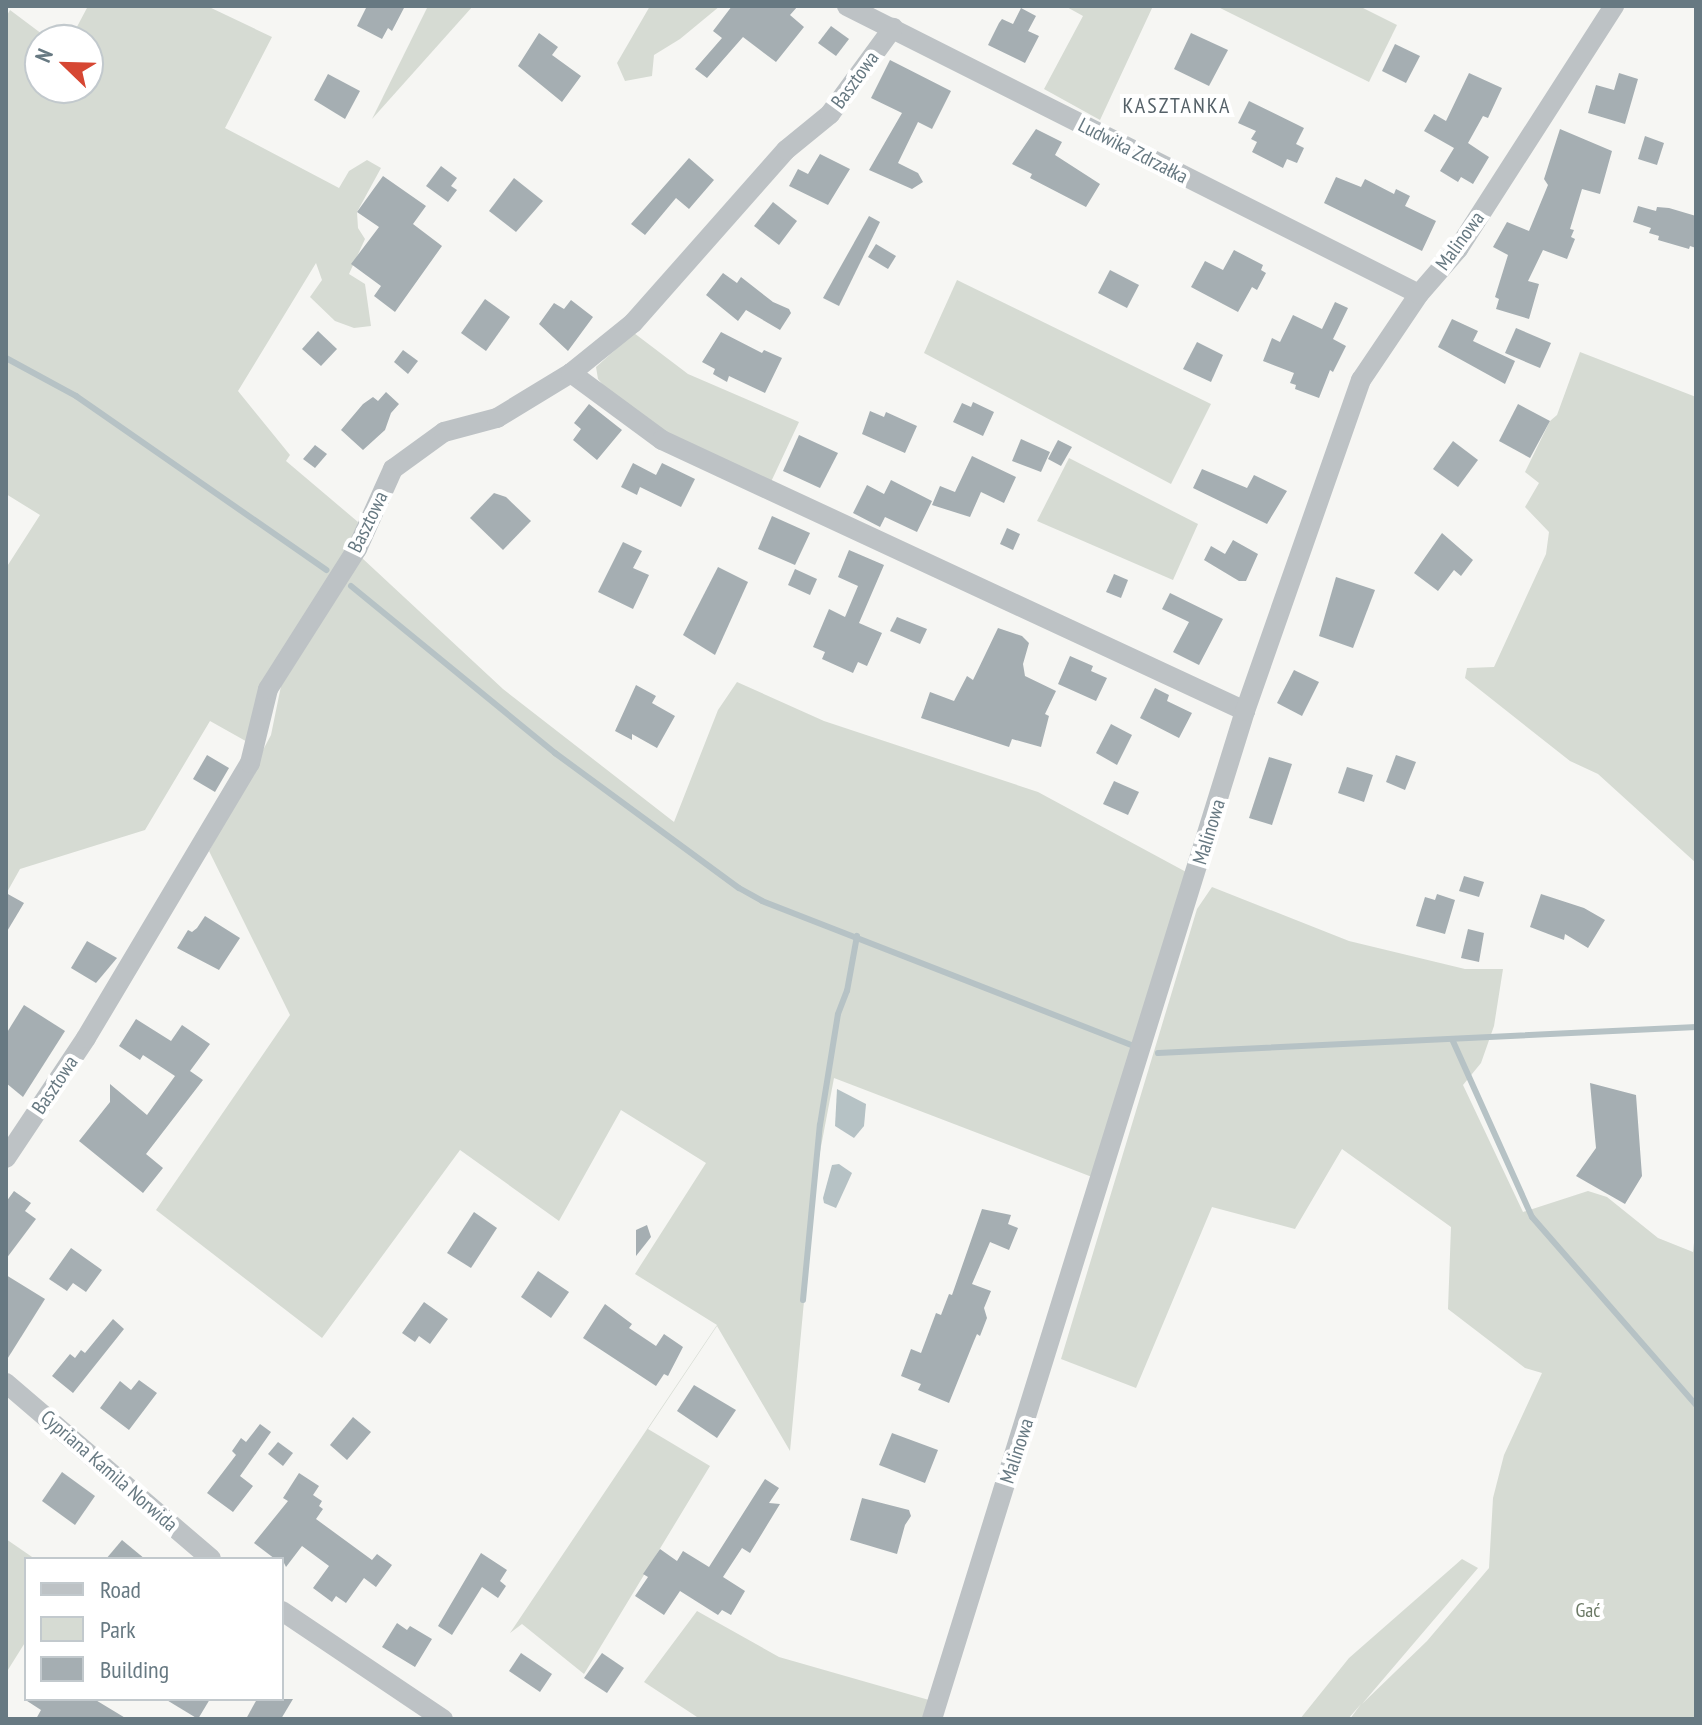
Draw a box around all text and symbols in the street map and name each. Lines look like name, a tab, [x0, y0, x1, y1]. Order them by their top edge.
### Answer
north arrow	[24, 24, 104, 104]
text: N	[29, 44, 59, 66]
street label: Basztowa	[826, 47, 884, 113]
district label: KASZTANKA	[1123, 93, 1231, 119]
street label: Ludwika Zdrzałka	[1074, 113, 1192, 189]
street label: Malinowa	[1431, 207, 1489, 275]
street label: Basztowa	[343, 488, 393, 556]
street label: Malinowa	[1188, 797, 1230, 867]
street label: Basztowa	[27, 1051, 83, 1119]
street label: Cypriana Kamila Norwida	[36, 1405, 182, 1537]
street label: Malinowa	[995, 1416, 1039, 1486]
legend	[24, 1557, 284, 1701]
text: Road	[100, 1574, 141, 1605]
park label: Gać	[1576, 1598, 1600, 1622]
text: Park	[100, 1614, 136, 1645]
text: Building	[100, 1654, 169, 1685]

